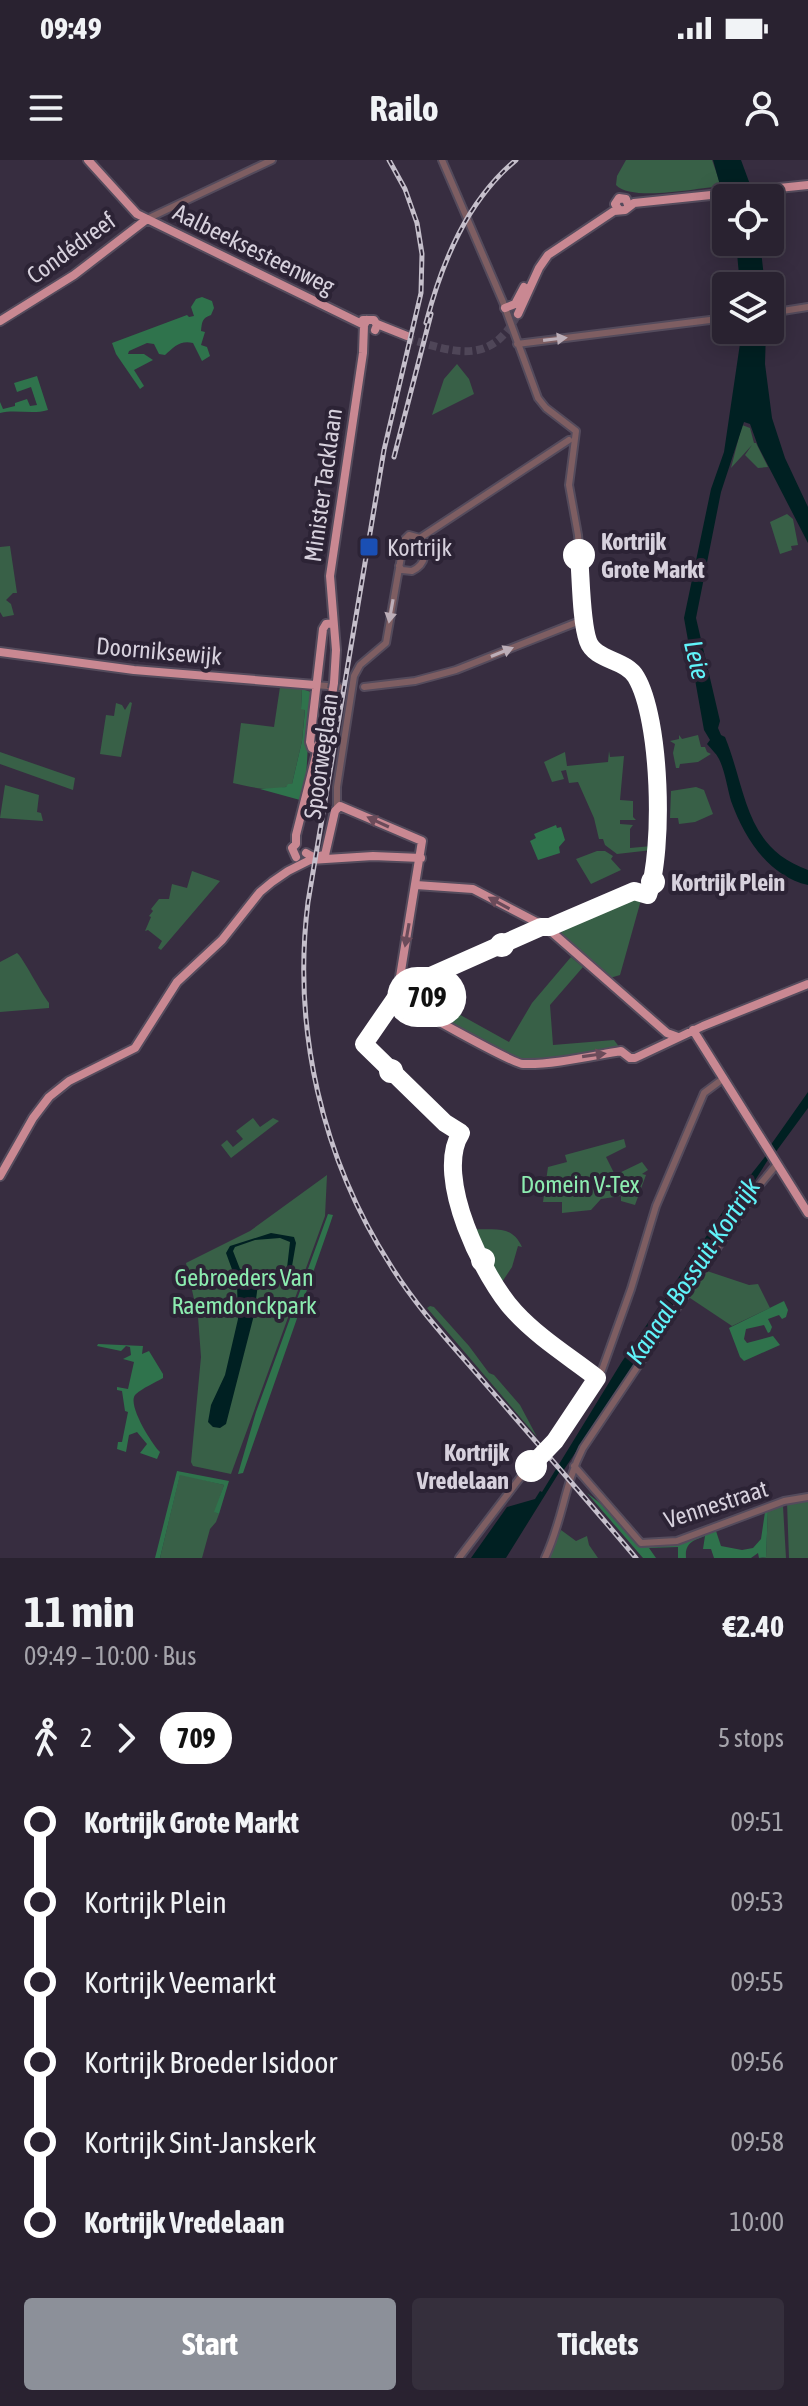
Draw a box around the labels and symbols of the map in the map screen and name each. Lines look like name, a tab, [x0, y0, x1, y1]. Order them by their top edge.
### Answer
street label: Aalbeeksesteenweg	[169, 198, 340, 300]
street label: Condédreef	[22, 207, 121, 289]
one-way arrow	[543, 332, 568, 345]
street label: Minister Tacklaan	[299, 406, 347, 564]
place label: Kortrijk Grote Markt	[601, 528, 705, 583]
place label: Kortrijk	[387, 534, 452, 561]
marker: Kortrijk	[358, 536, 380, 558]
marker: Kortrijk Grote Markt	[564, 540, 594, 570]
one-way arrow	[384, 599, 397, 624]
street label: Doorniksewijk	[95, 632, 223, 670]
water label: Leie	[678, 637, 716, 683]
one-way arrow	[490, 645, 514, 658]
street label: Spoorweglaan	[299, 691, 343, 821]
one-way arrow	[366, 815, 389, 829]
place label: Kortrijk Plein	[671, 869, 785, 896]
marker: Kortrijk Plein	[642, 871, 664, 893]
one-way arrow	[488, 896, 510, 910]
one-way arrow	[401, 923, 413, 948]
unlabelled marker	[491, 934, 513, 956]
line badge: 709	[381, 971, 473, 1023]
one-way arrow	[582, 1048, 607, 1061]
unlabelled marker	[380, 1060, 402, 1082]
park label: Domein V-Tex	[520, 1171, 640, 1198]
water label: Kanaal Bossuit-Kortrijk	[620, 1172, 767, 1370]
unlabelled marker	[472, 1249, 494, 1271]
park label: Gebroeders Van Raemdonckpark	[171, 1264, 317, 1319]
place label: Kortrijk Vredelaan	[416, 1439, 509, 1494]
marker: Kortrijk Vredelaan	[516, 1451, 546, 1481]
street label: Vennestraat	[661, 1475, 771, 1533]

